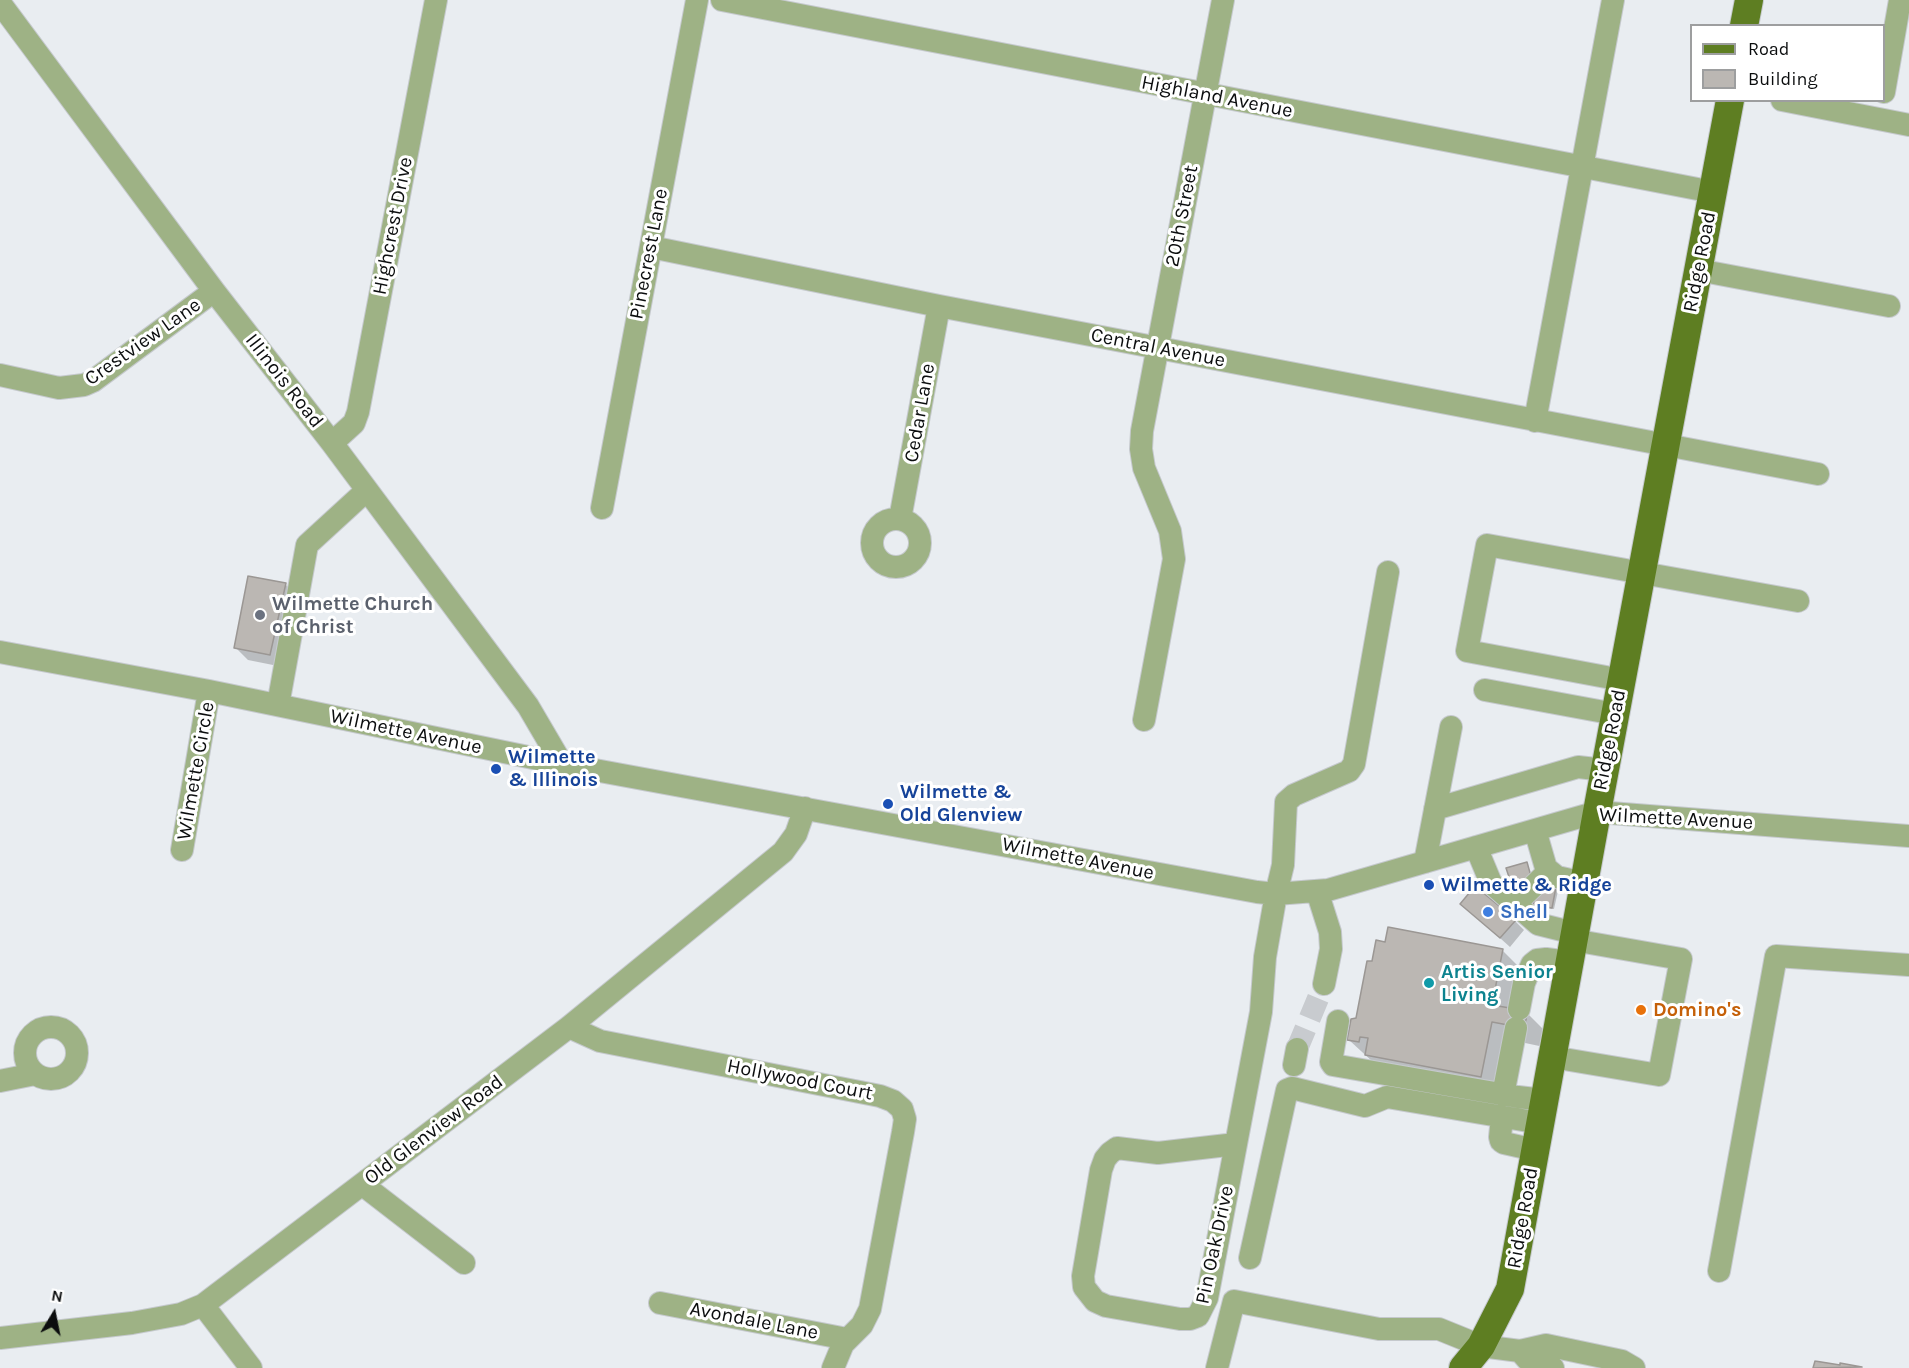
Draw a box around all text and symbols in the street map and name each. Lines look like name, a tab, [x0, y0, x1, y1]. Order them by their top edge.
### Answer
legend	[1690, 24, 1885, 102]
text: Road	[1748, 38, 1789, 60]
text: Building	[1748, 68, 1818, 90]
street label: Highland Avenue	[1139, 71, 1295, 123]
street label: Highcrest Drive	[368, 155, 418, 297]
street label: 20th Street	[1160, 163, 1204, 269]
street label: Pinecrest Lane	[625, 187, 673, 321]
street label: Ridge Road	[1678, 209, 1722, 315]
street label: Crestview Lane	[80, 293, 206, 391]
street label: Central Avenue	[1089, 323, 1227, 373]
street label: Illinois Road	[240, 329, 328, 433]
street label: Cedar Lane	[899, 362, 941, 464]
place label: Wilmette Church of Christ	[272, 592, 433, 639]
marker: Wilmette Church of Christ	[253, 608, 267, 622]
street label: Ridge Road	[1588, 687, 1632, 793]
street label: Wilmette Circle	[172, 700, 220, 842]
street label: Wilmette Avenue	[328, 704, 484, 760]
place label: Wilmette & Illinois	[508, 745, 598, 792]
marker: Wilmette & Illinois	[489, 762, 503, 776]
place label: Wilmette & Old Glenview	[900, 780, 1022, 827]
marker: Wilmette & Old Glenview	[881, 797, 895, 811]
street label: Wilmette Avenue	[1598, 803, 1754, 835]
street label: Wilmette Avenue	[1000, 832, 1156, 886]
place label: Wilmette & Ridge	[1441, 873, 1612, 897]
marker: Wilmette & Ridge	[1422, 878, 1436, 892]
place label: Shell	[1500, 900, 1548, 924]
marker: Shell	[1481, 905, 1495, 919]
place label: Artis Senior Living	[1441, 960, 1553, 1007]
marker: Artis Senior Living	[1422, 976, 1436, 990]
place label: Domino's	[1653, 998, 1742, 1022]
marker: Domino's	[1634, 1003, 1648, 1017]
street label: Hollywood Court	[725, 1054, 875, 1106]
street label: Old Glenview Road	[360, 1070, 508, 1190]
street label: Ridge Road	[1502, 1165, 1544, 1271]
street label: Pin Oak Drive	[1191, 1184, 1239, 1306]
north arrow	[24, 1284, 84, 1344]
text: N	[50, 1285, 65, 1306]
street label: Avondale Lane	[688, 1297, 820, 1345]

